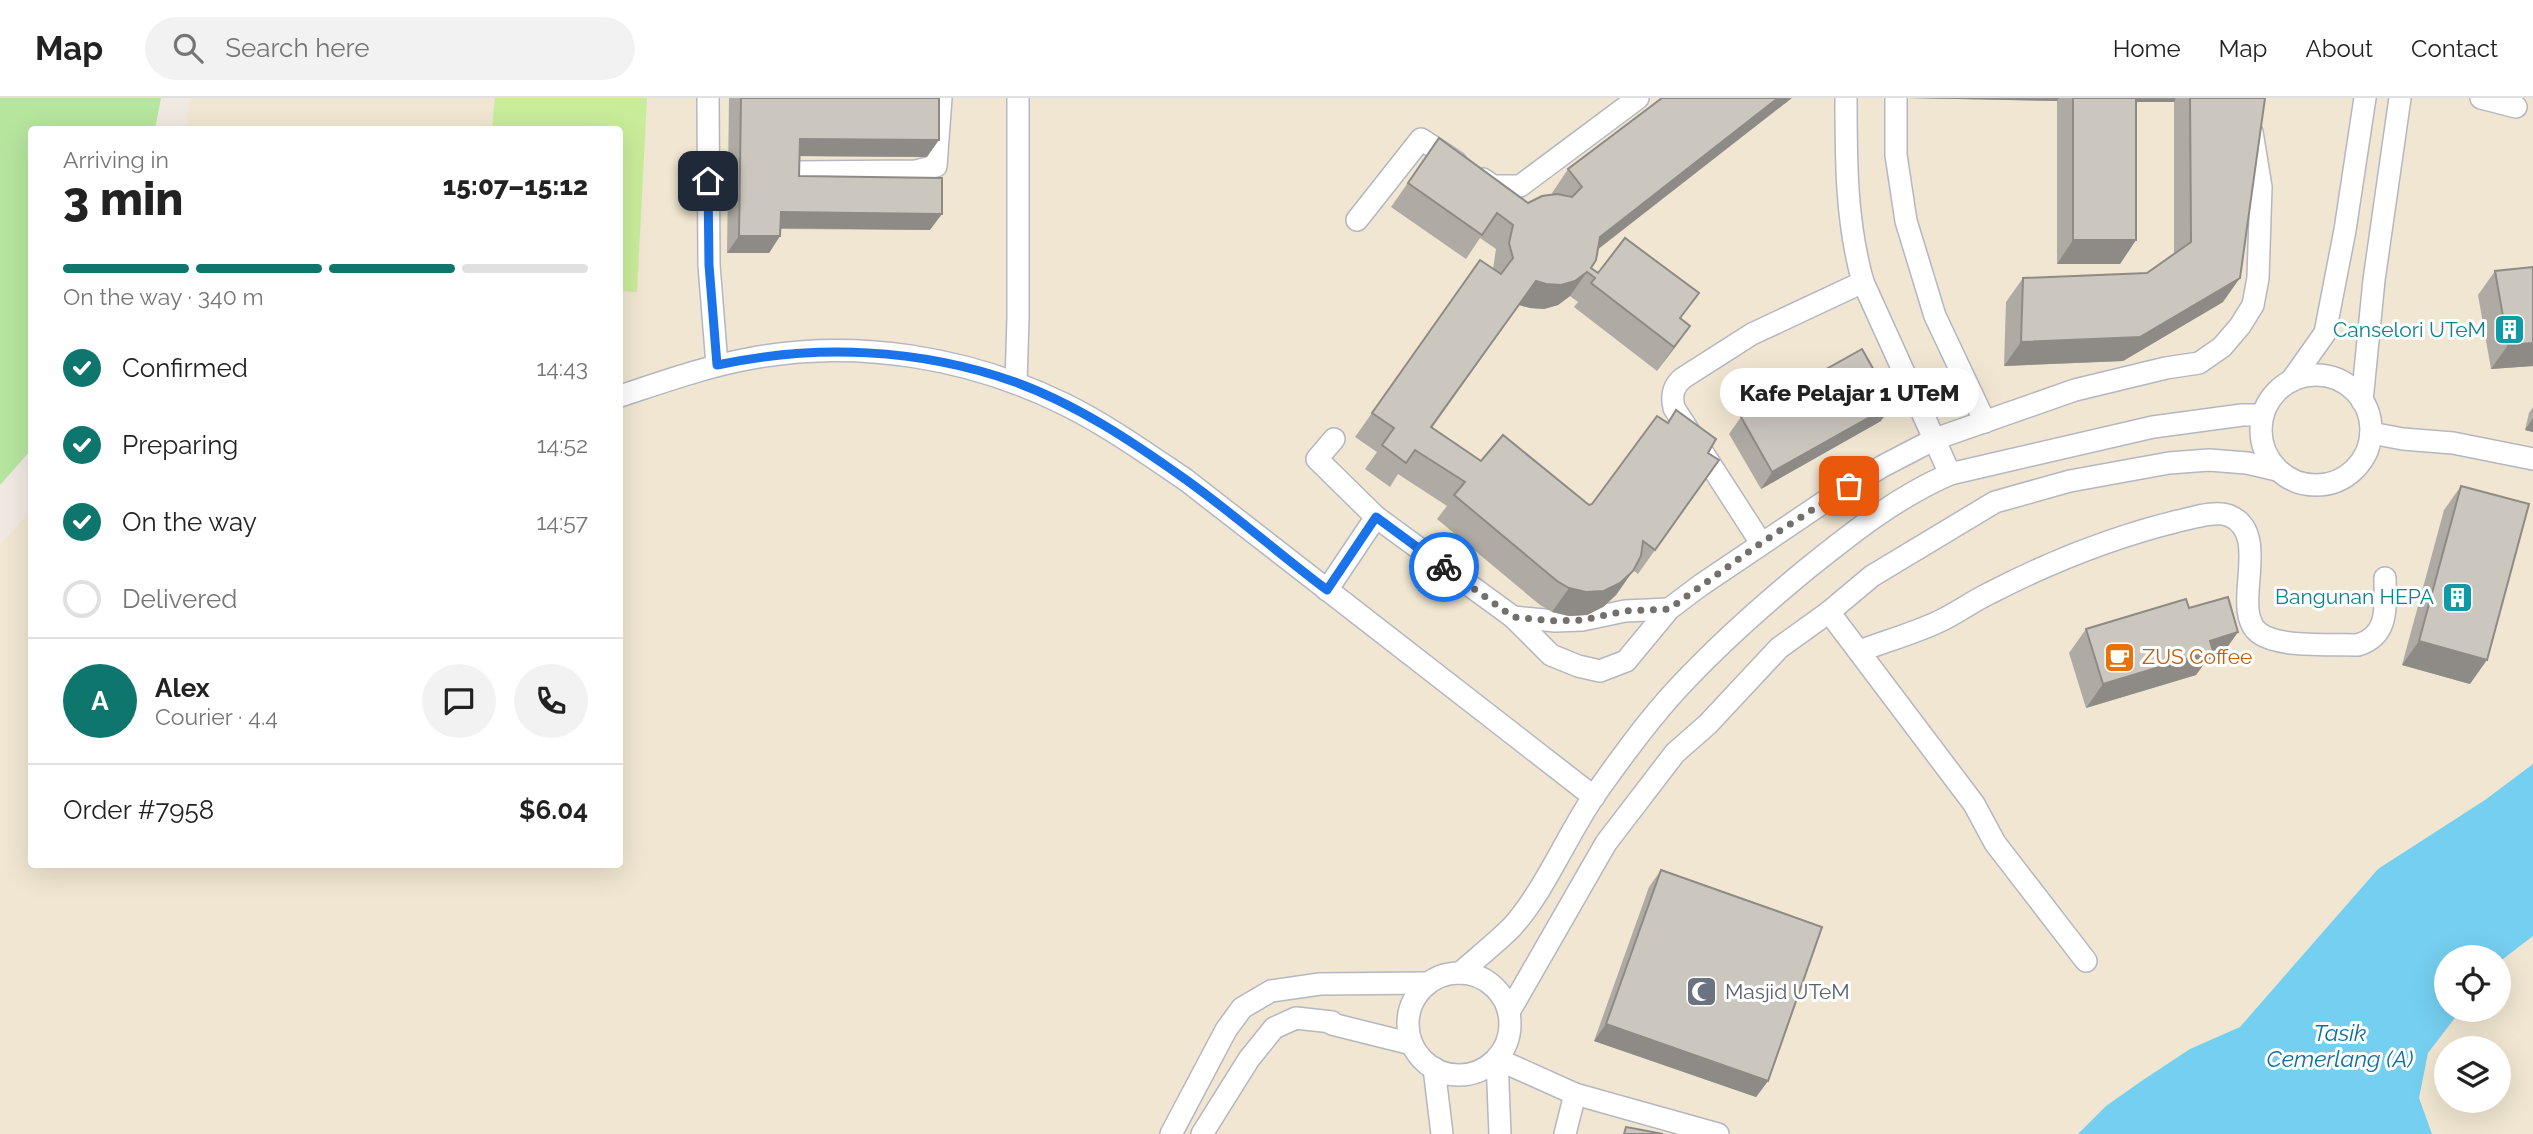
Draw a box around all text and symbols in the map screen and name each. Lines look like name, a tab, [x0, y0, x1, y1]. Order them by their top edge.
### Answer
search box	[145, 17, 635, 80]
text: Map	[35, 29, 103, 68]
icon: search	[169, 29, 207, 67]
text: Search here	[225, 33, 370, 63]
text: Home	[2113, 34, 2181, 63]
text: Map	[2219, 34, 2267, 63]
text: About	[2305, 34, 2373, 63]
text: Contact	[2411, 34, 2498, 63]
text: Arriving in	[63, 146, 169, 173]
pin	[678, 151, 738, 211]
icon: home	[689, 162, 727, 200]
text: 15:07–15:12	[443, 171, 588, 201]
text: 3 min	[63, 172, 183, 226]
text: On the way · 340 m	[63, 283, 264, 310]
building icon: Canselori UTeM	[2492, 313, 2526, 347]
place label: Canselori UTeM	[2333, 317, 2486, 342]
icon: check	[63, 349, 101, 387]
text: Confirmed	[122, 353, 248, 383]
text: 14:43	[536, 354, 588, 381]
callout: Kafe Pelajar 1 UTeM	[1720, 367, 1979, 416]
text: Kafe Pelajar 1 UTeM	[1739, 379, 1960, 406]
icon: check	[63, 426, 101, 464]
text: Preparing	[122, 430, 238, 460]
text: 14:52	[537, 431, 588, 458]
pin	[1819, 456, 1879, 516]
icon: bag	[1830, 467, 1868, 505]
icon: check	[63, 503, 101, 541]
text: On the way	[122, 507, 257, 537]
text: 14:57	[537, 508, 588, 535]
courier	[1409, 532, 1479, 602]
icon: bike	[1425, 548, 1463, 586]
building icon: Bangunan HEPA	[2440, 580, 2474, 614]
text: Delivered	[122, 584, 237, 614]
place label: Bangunan HEPA	[2275, 584, 2434, 609]
cafe icon: ZUS Coffee	[2102, 640, 2136, 674]
place label: ZUS Coffee	[2142, 644, 2252, 669]
button: chat	[422, 664, 496, 738]
button: phone	[514, 664, 588, 738]
text: Alex	[155, 673, 210, 703]
text: A	[91, 686, 109, 716]
text: Courier · 4.4	[155, 703, 278, 730]
text: Order #7958	[63, 795, 214, 825]
text: $6.04	[519, 795, 588, 825]
map controls	[2434, 945, 2511, 1113]
button: locate	[2434, 945, 2511, 1022]
mosque icon: Masjid UTeM	[1685, 975, 1719, 1009]
place label: Masjid UTeM	[1725, 979, 1850, 1004]
water label: Tasik Cemerlang (A)	[2267, 1019, 2413, 1072]
button: layers	[2434, 1036, 2511, 1113]

